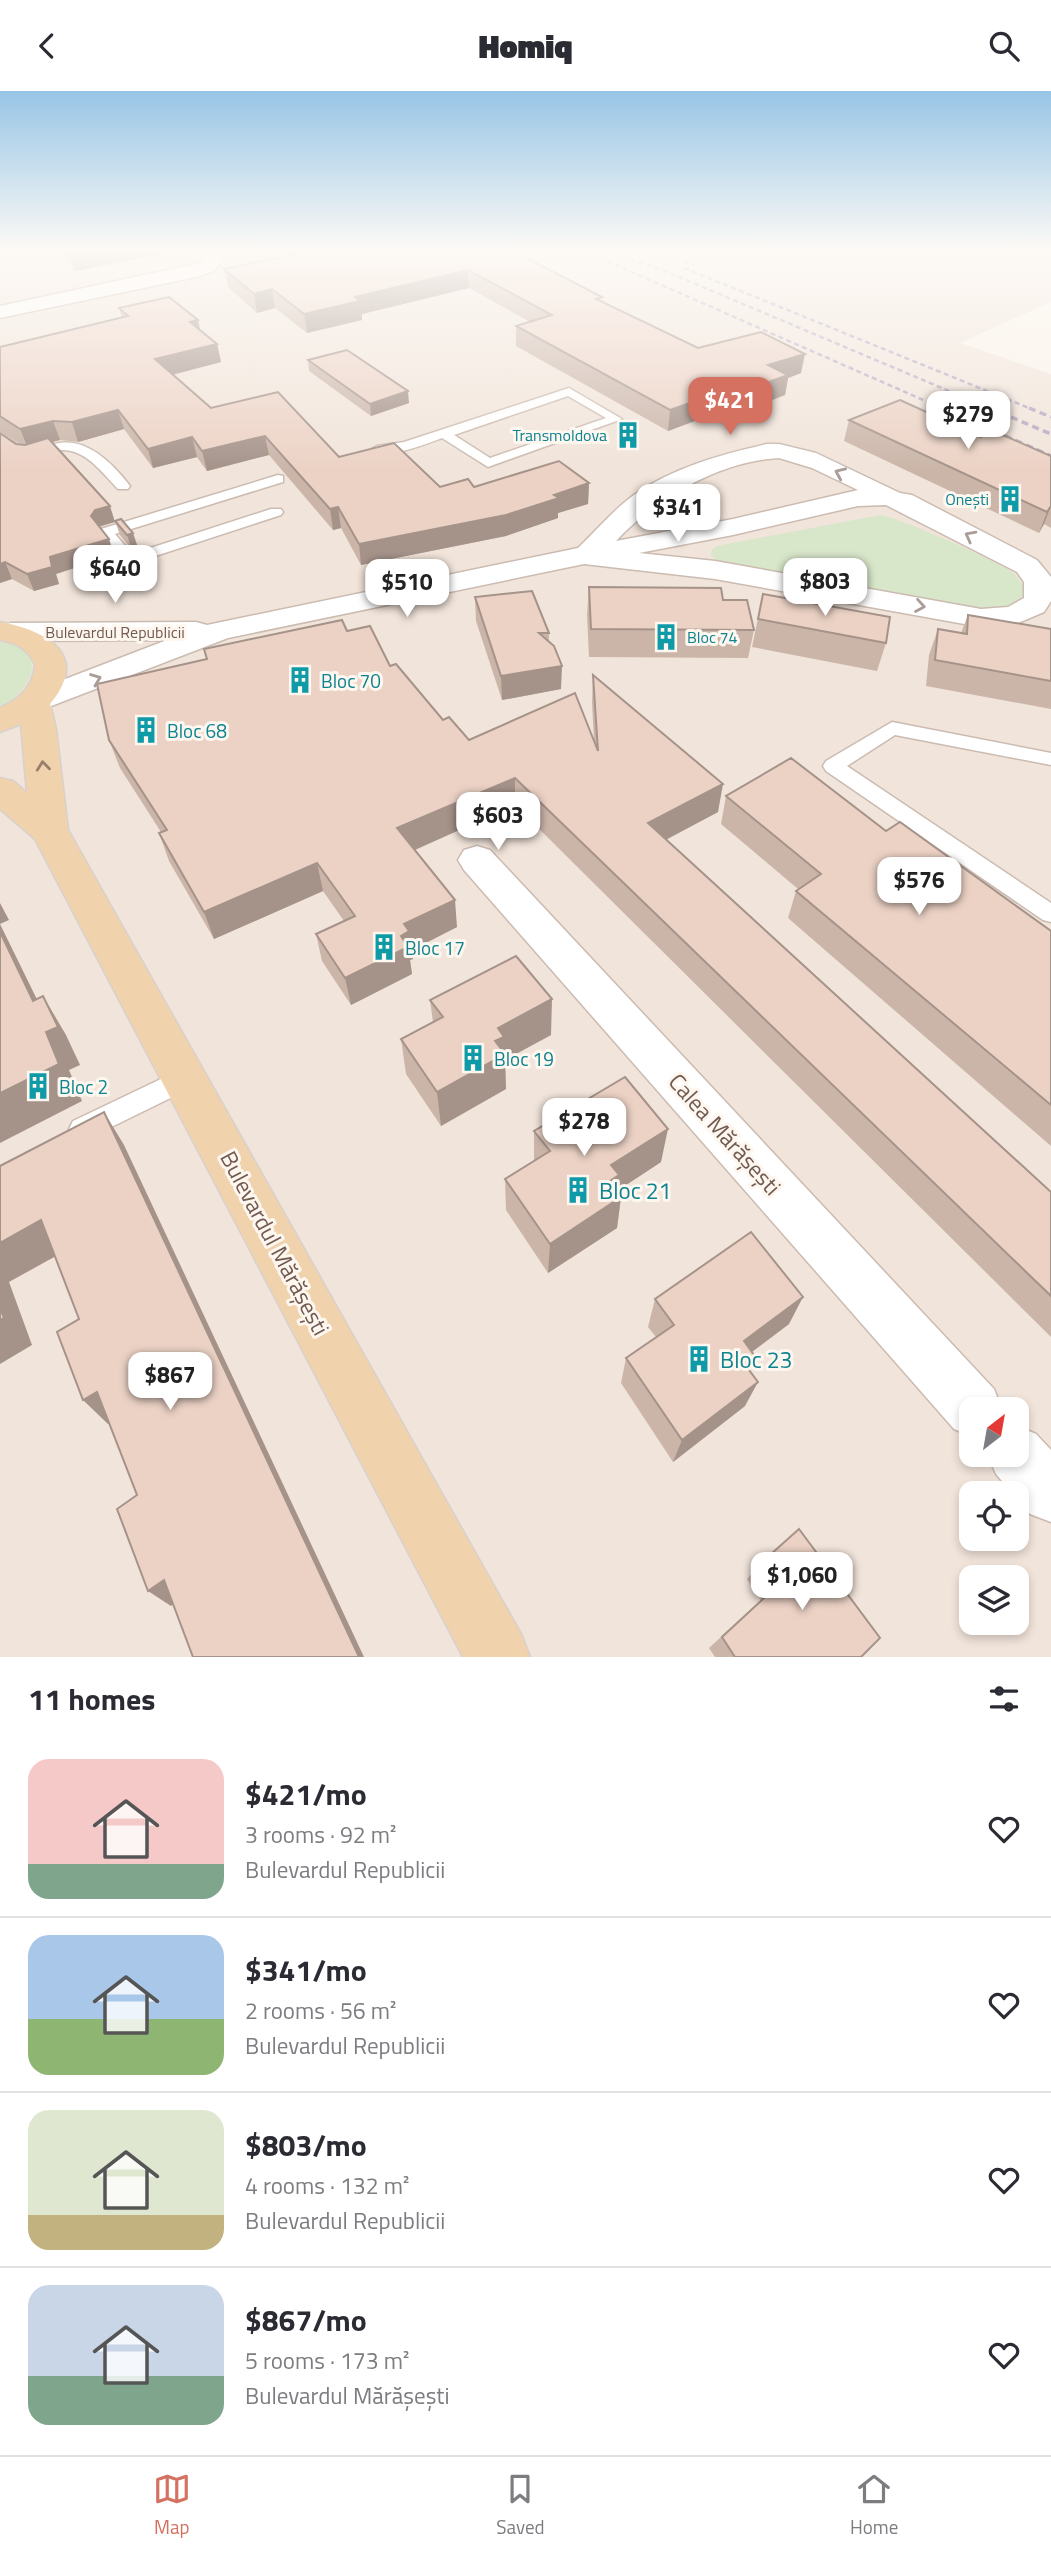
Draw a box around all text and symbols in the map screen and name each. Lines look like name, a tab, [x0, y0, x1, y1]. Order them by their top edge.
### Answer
text: Homiq	[479, 22, 572, 70]
icon: back	[28, 27, 66, 65]
icon: search	[985, 27, 1023, 65]
pin: $421	[689, 377, 771, 437]
text: $421	[704, 382, 756, 417]
pin: $279	[927, 391, 1009, 451]
text: $279	[942, 396, 994, 431]
building icon: Transmoldova	[613, 420, 643, 450]
place label: Transmoldova	[513, 423, 607, 447]
one-way arrow	[835, 467, 847, 481]
pin: $341	[637, 484, 719, 544]
building icon: Onești	[995, 484, 1025, 514]
place label: Onești	[945, 487, 989, 511]
text: $341	[652, 489, 704, 524]
one-way arrow	[965, 531, 977, 544]
pin: $640	[74, 545, 156, 605]
text: $640	[89, 550, 141, 585]
pin: $510	[366, 559, 448, 619]
pin: $803	[784, 559, 866, 618]
text: $803	[799, 563, 851, 598]
text: $510	[381, 564, 433, 599]
one-way arrow	[914, 598, 926, 613]
street label: Bulevardul Republicii	[45, 620, 185, 644]
building icon: Bloc 74	[651, 622, 681, 652]
place label: Bloc 74	[687, 625, 737, 649]
building icon: Bloc 70	[285, 665, 315, 695]
place label: Bloc 70	[321, 666, 381, 695]
one-way arrow	[90, 673, 102, 687]
building icon: Bloc 68	[131, 715, 161, 745]
place label: Bloc 68	[167, 716, 227, 745]
one-way arrow	[36, 760, 51, 771]
pin: $603	[457, 793, 539, 852]
text: $603	[472, 797, 524, 832]
pin: $576	[878, 857, 960, 917]
text: $576	[893, 862, 945, 897]
building icon: Bloc 17	[369, 932, 399, 962]
place label: Bloc 17	[405, 933, 465, 962]
building icon: Bloc 19	[458, 1043, 488, 1073]
place label: Bloc 19	[494, 1044, 554, 1073]
street label: Calea Mărășești	[660, 1065, 790, 1203]
building icon: Bloc 2	[23, 1071, 53, 1101]
place label: Bloc 2	[59, 1072, 108, 1101]
pin: $278	[543, 1098, 625, 1158]
text: $278	[558, 1103, 610, 1138]
street label: Bulevardul Mărășești	[212, 1145, 338, 1341]
place label: Bloc 21	[599, 1173, 671, 1208]
building icon: Bloc 21	[563, 1175, 593, 1205]
place label: Bloc 23	[720, 1342, 792, 1377]
building icon: Bloc 23	[684, 1344, 714, 1374]
pin: $867	[129, 1353, 211, 1412]
text: $867	[144, 1357, 196, 1392]
north arrow	[959, 1397, 1029, 1467]
map controls	[959, 1397, 1029, 1635]
button: locate	[959, 1481, 1029, 1551]
pin: $1,060	[745, 1553, 859, 1612]
text: $1,060	[767, 1557, 837, 1592]
button: layers	[959, 1565, 1029, 1635]
text: 11 homes	[28, 1676, 155, 1722]
icon: filters	[985, 1680, 1023, 1718]
text: $421/mo	[245, 1771, 367, 1817]
icon: home	[84, 1787, 168, 1871]
icon: heart	[985, 1810, 1023, 1848]
text: 3 rooms · 92 m²	[245, 1817, 396, 1852]
text: Bulevardul Republicii	[245, 1852, 445, 1887]
text: $341/mo	[245, 1947, 367, 1993]
icon: home	[84, 1963, 168, 2047]
icon: heart	[985, 1986, 1023, 2024]
text: 2 rooms · 56 m²	[245, 1993, 396, 2028]
text: Bulevardul Republicii	[245, 2028, 445, 2063]
text: $803/mo	[245, 2122, 367, 2168]
icon: home	[84, 2138, 168, 2222]
icon: heart	[985, 2161, 1023, 2199]
text: 4 rooms · 132 m²	[245, 2168, 409, 2203]
text: Bulevardul Republicii	[245, 2203, 445, 2238]
text: $867/mo	[245, 2297, 367, 2343]
icon: home	[84, 2313, 168, 2397]
icon: heart	[985, 2336, 1023, 2374]
text: 5 rooms · 173 m²	[245, 2343, 409, 2378]
text: Bulevardul Mărășești	[245, 2378, 449, 2413]
tab: Map	[153, 2470, 191, 2541]
tab: Saved	[496, 2470, 545, 2541]
tab: Home	[850, 2470, 898, 2541]

